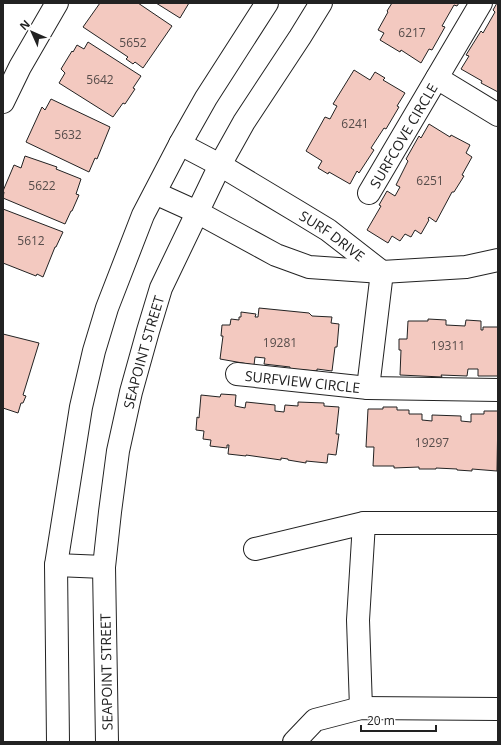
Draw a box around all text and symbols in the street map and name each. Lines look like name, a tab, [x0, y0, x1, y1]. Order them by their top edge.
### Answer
north arrow	[12, 12, 52, 52]
text: N	[16, 16, 33, 33]
house number: 6217	[398, 24, 426, 41]
house number: 5652	[119, 34, 147, 51]
house number: 5642	[86, 71, 114, 88]
street label: SURFCOVE CIRCLE	[365, 79, 441, 191]
house number: 6241	[341, 115, 369, 132]
house number: 5632	[54, 126, 82, 143]
house number: 6251	[416, 172, 444, 189]
house number: 5622	[28, 177, 56, 194]
street label: SURF DRIVE	[296, 206, 369, 265]
house number: 5612	[17, 232, 45, 249]
street label: SEAPOINT STREET	[118, 293, 168, 410]
house number: 19281	[263, 334, 297, 351]
house number: 19311	[431, 337, 465, 354]
street label: SURFVIEW CIRCLE	[244, 365, 361, 397]
house number: 19297	[415, 434, 449, 451]
street label: SEAPOINT STREET	[95, 613, 117, 731]
scale bar	[361, 707, 436, 733]
text: 20 m	[367, 712, 395, 729]

